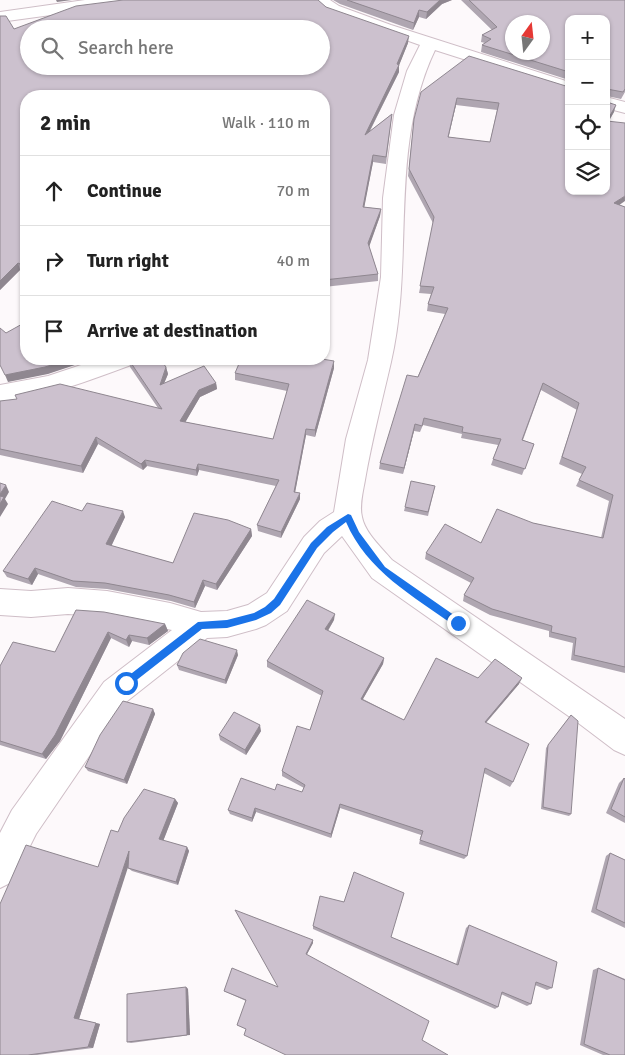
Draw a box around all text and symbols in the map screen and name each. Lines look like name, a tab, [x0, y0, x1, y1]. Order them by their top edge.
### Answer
north arrow	[505, 15, 550, 60]
map controls	[565, 15, 610, 195]
button: +	[565, 15, 610, 60]
search box	[20, 20, 330, 75]
icon: search	[38, 34, 66, 62]
text: Search here	[78, 36, 174, 60]
button: −	[565, 60, 610, 105]
button: locate	[565, 105, 610, 150]
text: 2 min	[40, 110, 91, 136]
text: Walk · 110 m	[222, 113, 310, 133]
button: layers	[565, 150, 610, 195]
icon: ahead	[40, 177, 68, 205]
text: Continue	[87, 179, 162, 203]
text: 70 m	[276, 181, 310, 201]
icon: right	[40, 247, 68, 275]
text: Turn right	[87, 249, 169, 273]
text: 40 m	[276, 251, 310, 271]
icon: arrive	[40, 317, 68, 345]
text: Arrive at destination	[87, 319, 258, 343]
route end	[447, 612, 470, 635]
route start	[115, 672, 138, 695]

